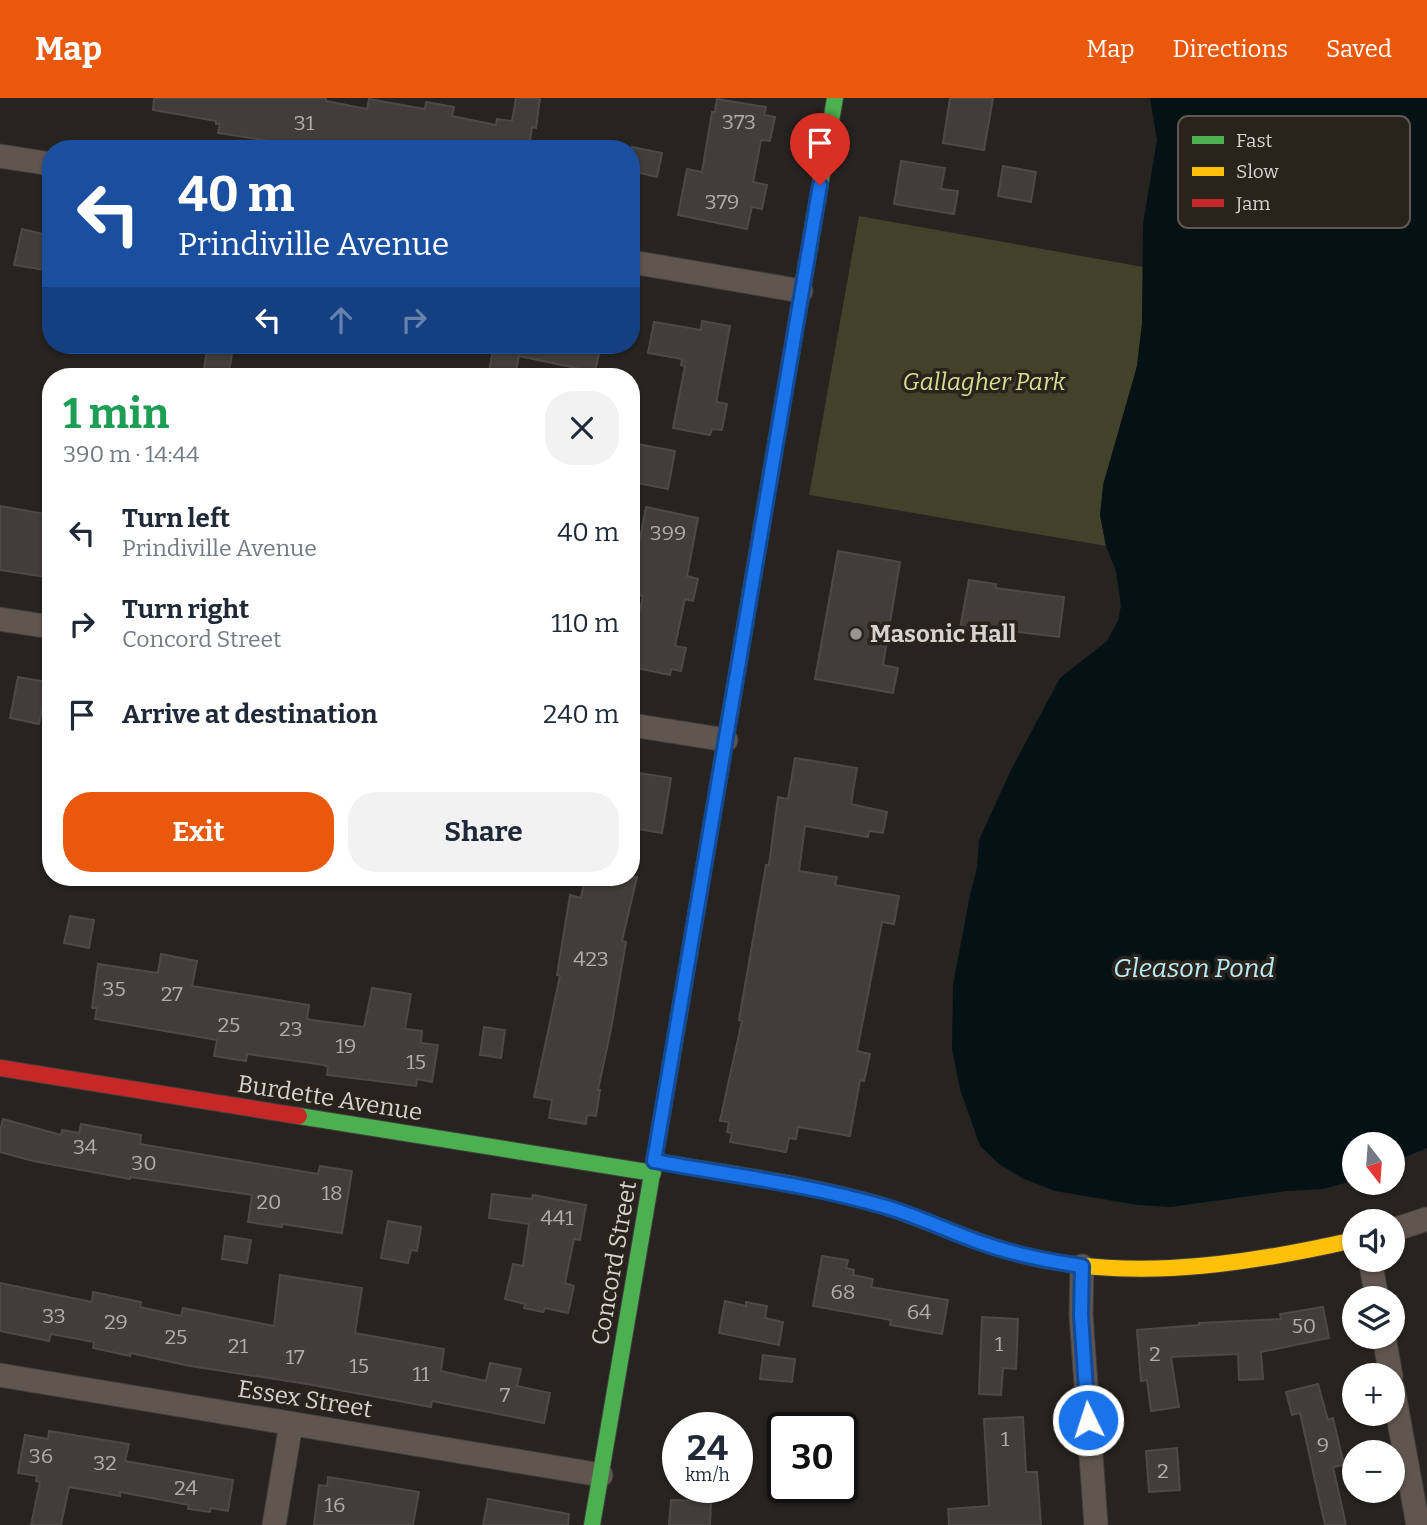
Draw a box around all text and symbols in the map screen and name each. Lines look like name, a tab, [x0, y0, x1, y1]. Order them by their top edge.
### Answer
text: Map	[35, 29, 102, 69]
text: Map	[1086, 35, 1135, 63]
text: Directions	[1173, 35, 1288, 63]
text: Saved	[1326, 35, 1392, 63]
house number: 373	[722, 109, 756, 135]
house number: 31	[294, 110, 315, 136]
pin	[790, 113, 850, 185]
legend	[1178, 116, 1410, 228]
icon: arrive	[801, 124, 839, 162]
text: Fast	[1236, 129, 1273, 152]
text: Slow	[1236, 160, 1279, 183]
text: 40 m	[178, 165, 295, 224]
icon: left	[63, 168, 154, 259]
house number: 379	[705, 189, 739, 215]
text: Jam	[1235, 192, 1270, 215]
text: Prindiville Avenue	[178, 225, 449, 263]
icon: left	[249, 301, 287, 339]
icon: ahead	[322, 301, 360, 339]
icon: right	[395, 301, 433, 339]
park label: Gallagher Park	[903, 368, 1066, 396]
text: 1 min	[63, 389, 169, 439]
button: close	[545, 391, 619, 465]
text: 390 m · 14:44	[63, 440, 200, 468]
text: Turn left	[122, 503, 230, 534]
icon: left	[63, 514, 101, 552]
text: 40 m	[557, 517, 619, 548]
house number: 399	[650, 520, 686, 546]
text: Prindiville Avenue	[122, 534, 317, 562]
text: Turn right	[122, 594, 249, 625]
icon: right	[63, 605, 101, 643]
text: 110 m	[551, 608, 619, 639]
place label: Masonic Hall	[870, 620, 1017, 648]
text: Concord Street	[122, 625, 281, 653]
marker: Masonic Hall	[848, 626, 864, 642]
icon: arrive	[63, 696, 101, 734]
text: Arrive at destination	[122, 699, 377, 730]
text: 240 m	[543, 699, 619, 730]
button: Exit	[63, 792, 334, 872]
button: Share	[348, 792, 619, 872]
house number: 423	[573, 946, 609, 972]
water label: Gleason Pond	[1113, 953, 1275, 984]
house number: 35	[102, 976, 126, 1002]
house number: 27	[161, 981, 183, 1007]
house number: 25	[218, 1012, 240, 1038]
house number: 23	[279, 1016, 303, 1042]
house number: 19	[336, 1033, 356, 1059]
house number: 15	[406, 1049, 426, 1075]
street label: Burdette Avenue	[236, 1070, 424, 1126]
north arrow	[1342, 1132, 1405, 1195]
map controls	[1342, 1132, 1405, 1503]
house number: 34	[73, 1134, 97, 1160]
house number: 30	[131, 1150, 157, 1176]
street label: Concord Street	[586, 1178, 642, 1347]
house number: 18	[321, 1180, 343, 1206]
house number: 20	[257, 1189, 281, 1215]
house number: 441	[540, 1205, 574, 1231]
button: sound	[1342, 1209, 1405, 1272]
house number: 68	[831, 1279, 855, 1305]
button: layers	[1342, 1286, 1405, 1349]
house number: 64	[907, 1299, 931, 1325]
house number: 33	[42, 1303, 66, 1329]
house number: 29	[104, 1309, 128, 1335]
house number: 50	[1292, 1313, 1316, 1339]
house number: 25	[165, 1324, 187, 1350]
house number: 1	[995, 1331, 1004, 1357]
house number: 21	[228, 1333, 248, 1359]
house number: 2	[1149, 1341, 1161, 1367]
house number: 17	[286, 1344, 305, 1370]
house number: 15	[349, 1353, 369, 1379]
house number: 11	[412, 1361, 430, 1387]
button: +	[1342, 1363, 1405, 1426]
street label: Essex Street	[236, 1375, 374, 1423]
house number: 7	[500, 1382, 511, 1408]
position arrow	[1051, 1383, 1125, 1457]
speed limit sign: 30	[767, 1412, 858, 1503]
house number: 1	[1001, 1426, 1010, 1452]
text: 24	[687, 1427, 728, 1469]
house number: 9	[1317, 1432, 1329, 1458]
button: −	[1342, 1440, 1405, 1503]
house number: 36	[29, 1443, 53, 1469]
house number: 32	[93, 1450, 117, 1476]
house number: 2	[1157, 1458, 1169, 1484]
text: km/h	[685, 1464, 730, 1486]
house number: 24	[174, 1475, 198, 1501]
house number: 16	[325, 1492, 345, 1518]

